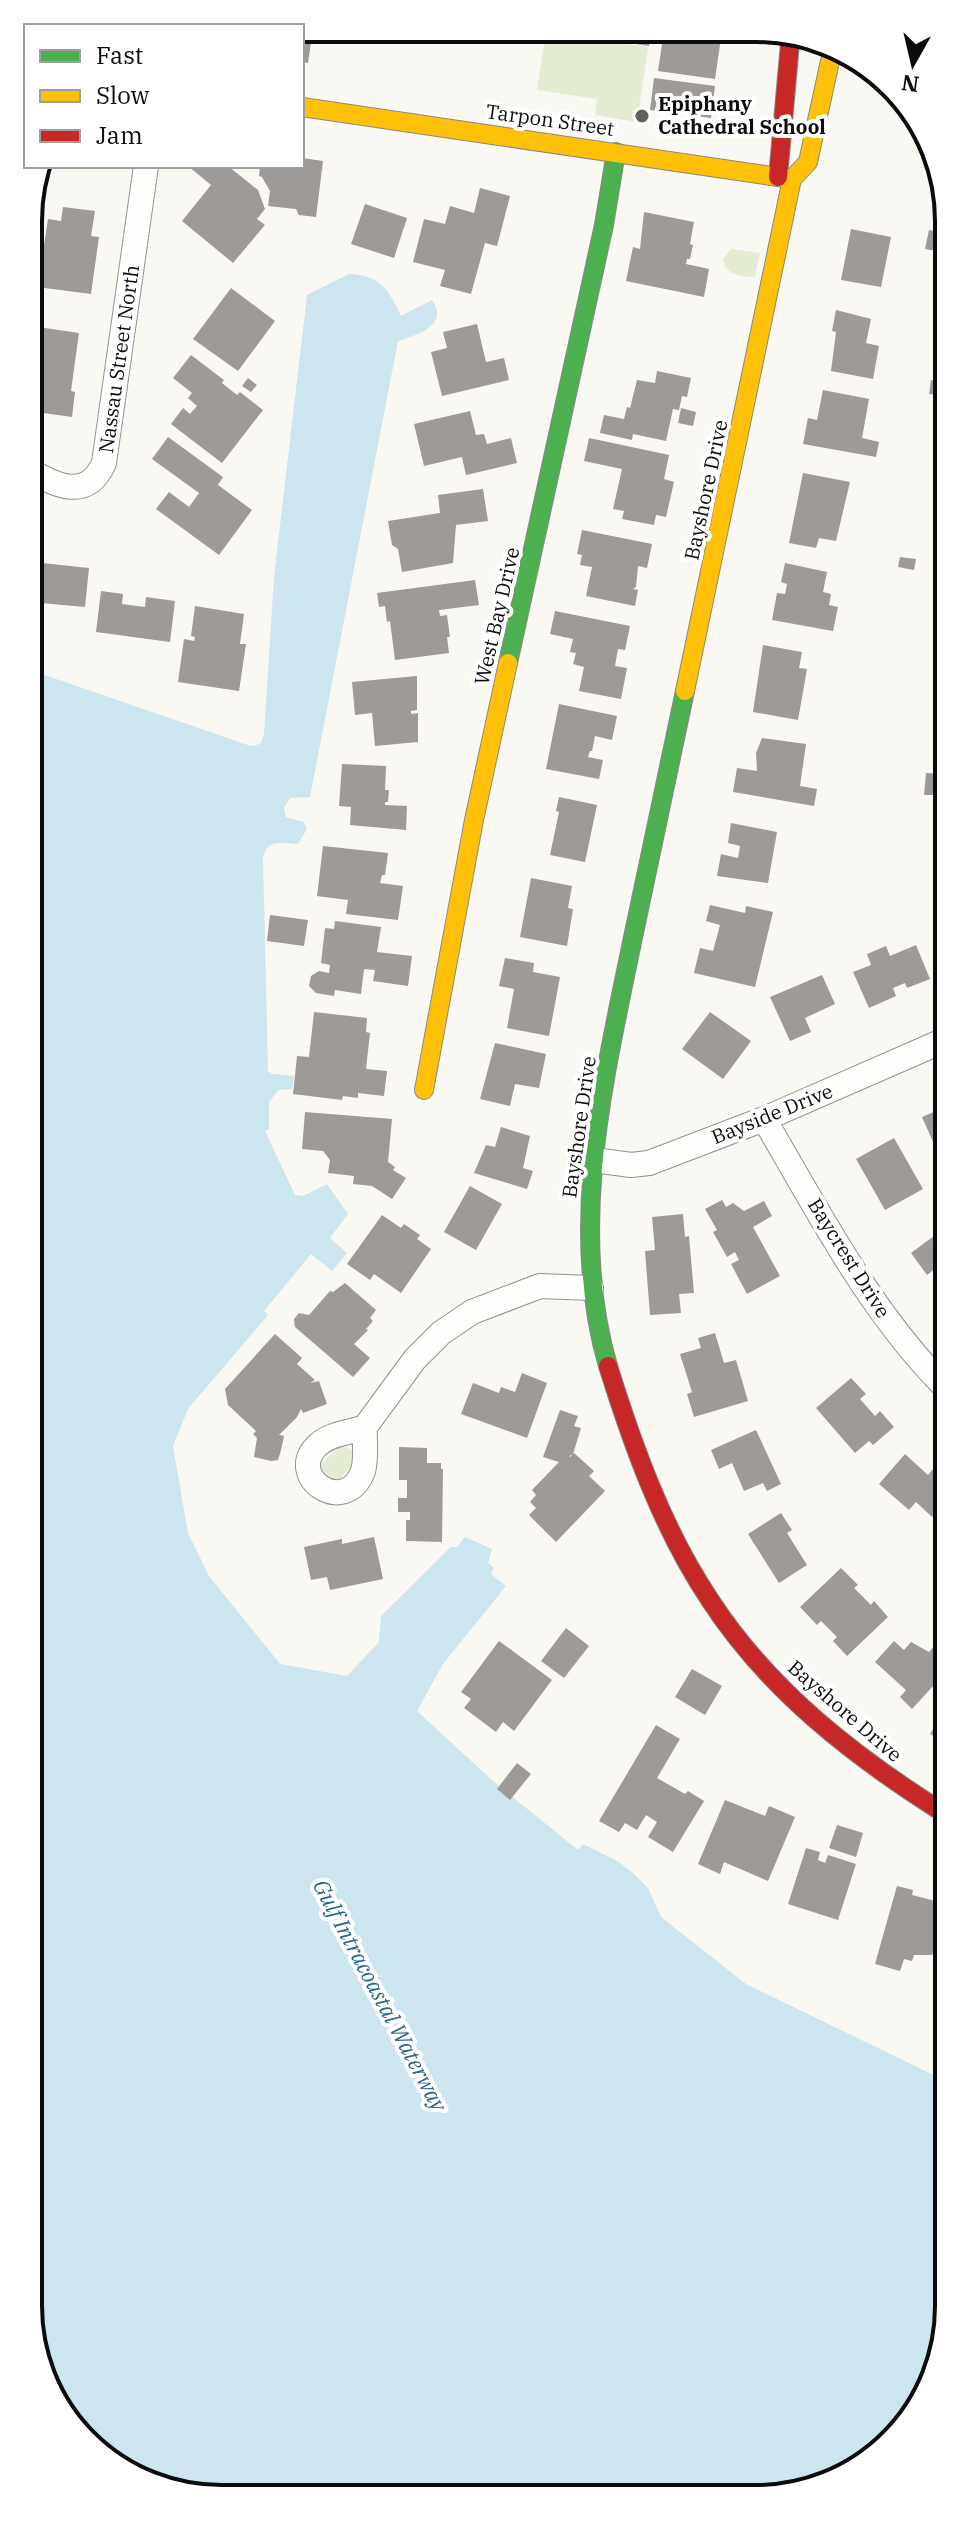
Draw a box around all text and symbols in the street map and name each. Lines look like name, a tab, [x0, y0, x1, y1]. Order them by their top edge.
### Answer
legend	[24, 24, 304, 168]
north arrow	[873, 24, 953, 104]
text: Fast	[96, 39, 143, 71]
text: N	[900, 69, 921, 100]
text: Slow	[96, 79, 150, 111]
place label: Epiphany Cathedral School	[658, 90, 826, 140]
street label: Tarpon Street	[484, 97, 616, 142]
marker: Epiphany Cathedral School	[633, 107, 651, 125]
text: Jam	[96, 119, 143, 151]
street label: Nassau Street North	[92, 263, 145, 455]
street label: Bayshore Drive	[677, 417, 734, 563]
street label: West Bay Drive	[468, 544, 525, 687]
street label: Bayshore Drive	[555, 1054, 602, 1200]
street label: Bayside Drive	[707, 1077, 837, 1150]
street label: Baycrest Drive	[802, 1193, 897, 1323]
street label: Bayshore Drive	[783, 1654, 908, 1768]
water label: Gulf Intracoastal Waterway	[307, 1874, 455, 2117]

